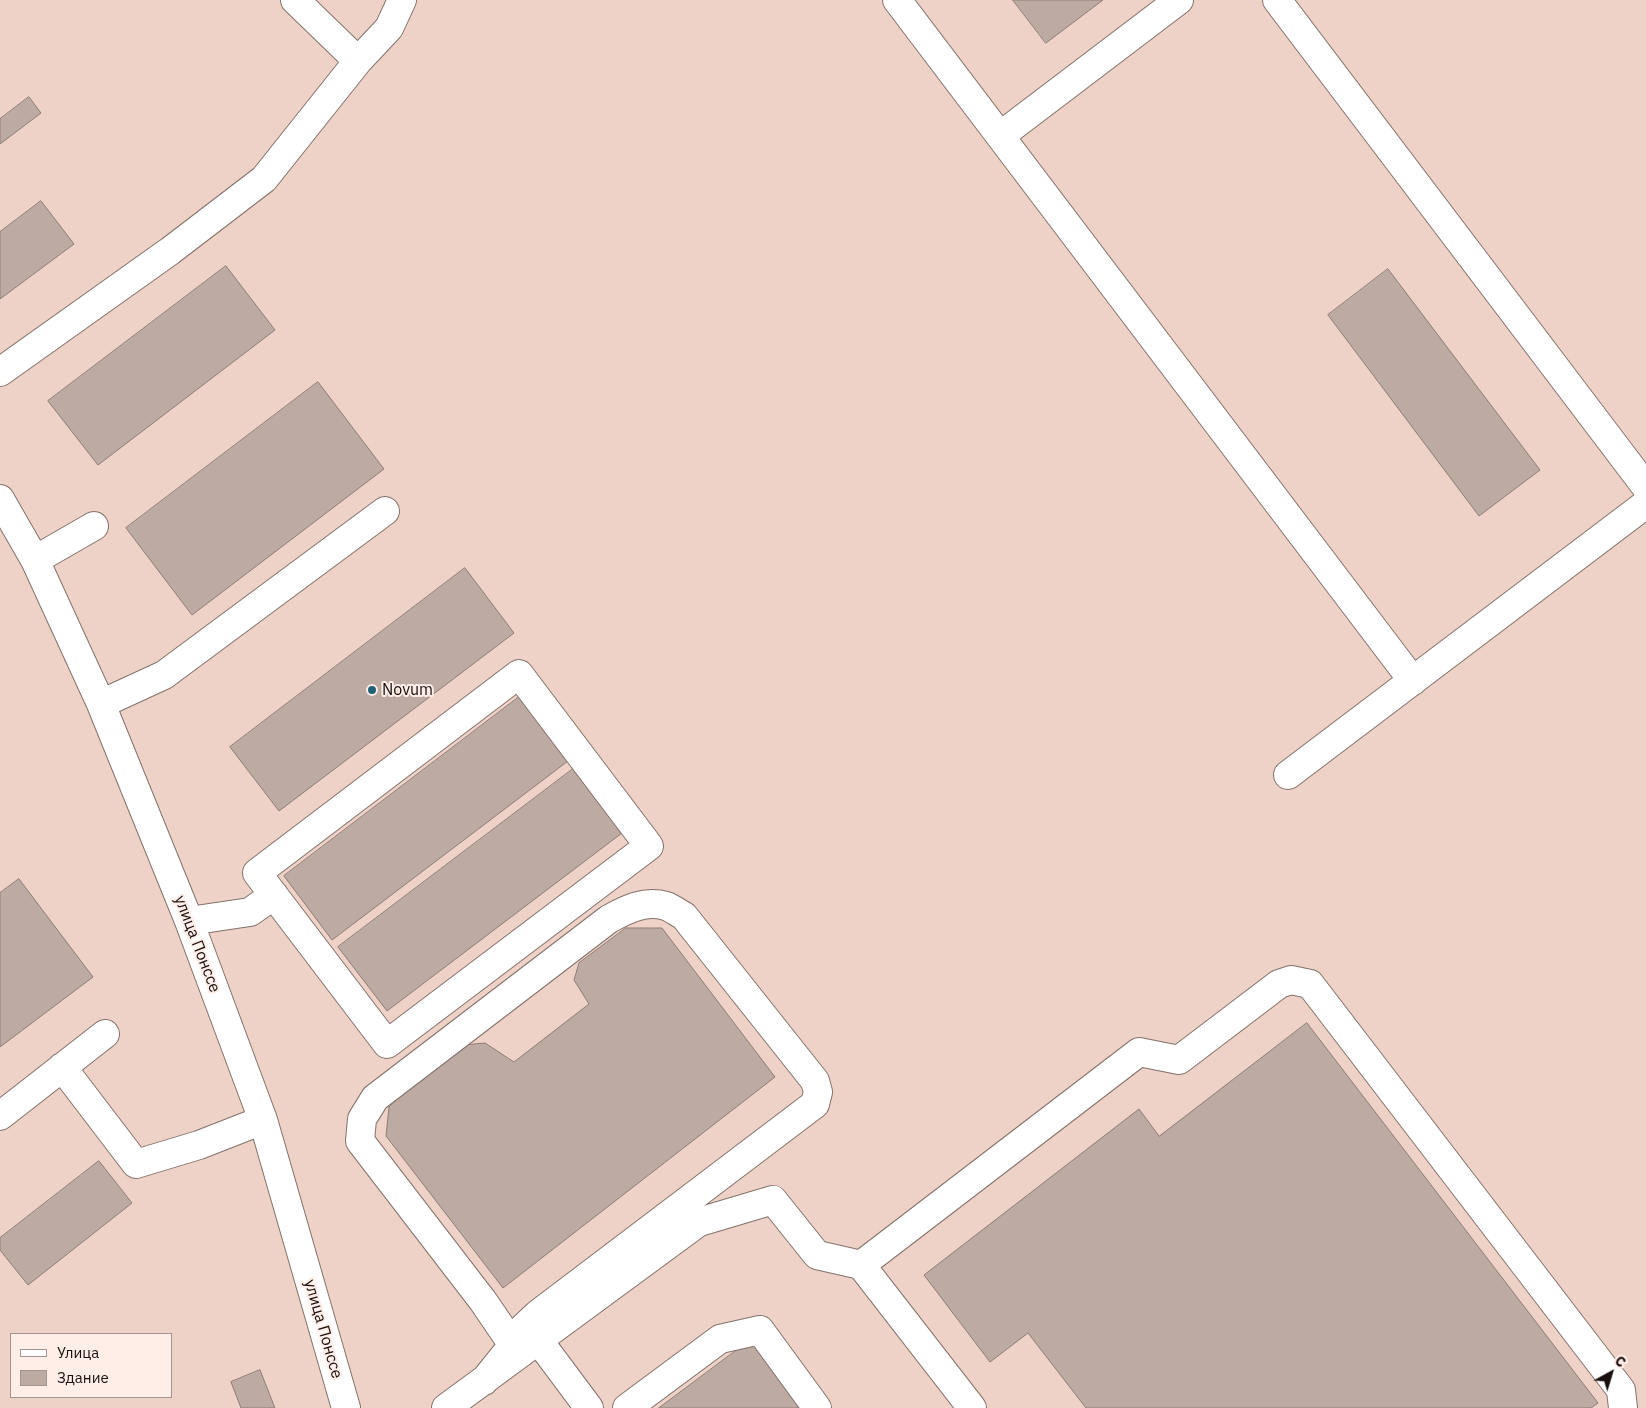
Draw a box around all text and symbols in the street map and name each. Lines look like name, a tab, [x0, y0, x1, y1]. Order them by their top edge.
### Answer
place label: Novum	[382, 680, 433, 700]
marker: Novum	[366, 684, 378, 696]
street label: улица Понссе	[170, 893, 224, 995]
street label: улица Понссе	[300, 1277, 346, 1381]
legend	[10, 1333, 172, 1398]
text: Улица	[57, 1343, 99, 1362]
north arrow	[1586, 1348, 1636, 1398]
text: С	[1611, 1351, 1630, 1371]
text: Здание	[57, 1368, 109, 1387]

